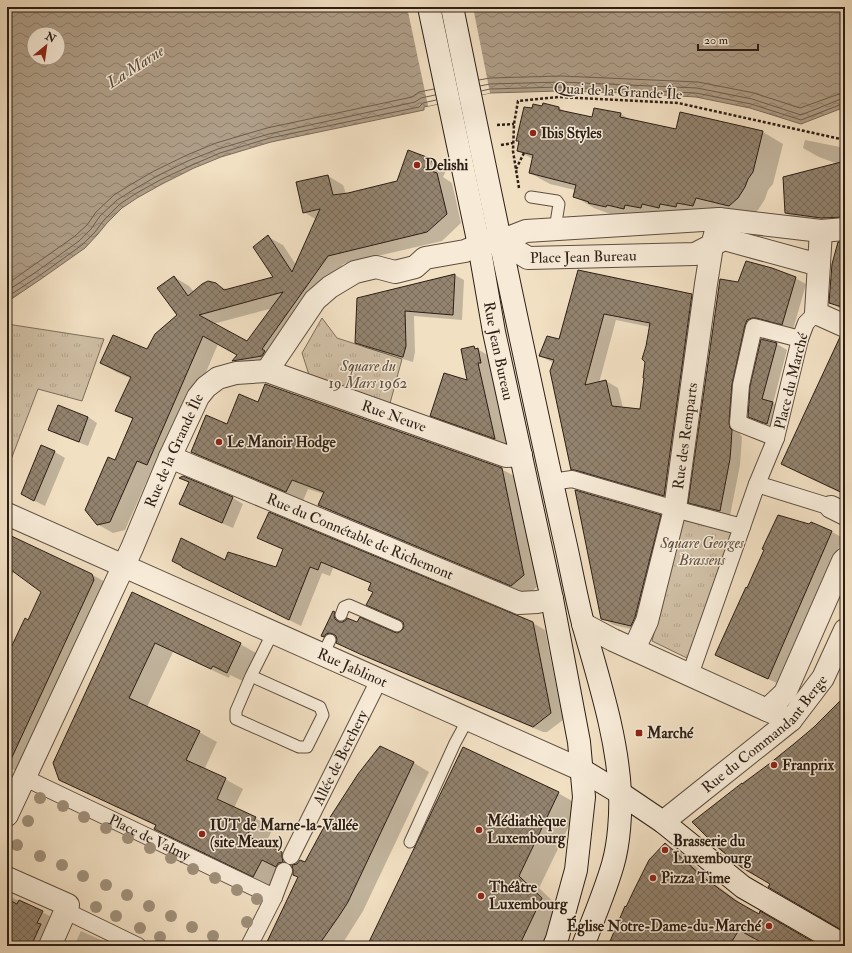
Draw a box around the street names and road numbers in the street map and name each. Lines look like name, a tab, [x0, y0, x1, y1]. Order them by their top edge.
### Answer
street label: Quai de la Grande Île	[553, 78, 683, 104]
street label: Place Jean Bureau	[530, 246, 637, 268]
street label: Rue Jean Bureau	[479, 300, 518, 402]
street label: Place du Marché	[770, 330, 813, 431]
street label: Rue des Remparts	[669, 381, 702, 491]
street label: Rue de la Grande Île	[141, 391, 208, 511]
street label: Rue Neuve	[359, 396, 429, 437]
street label: Rue du Connétable de Richemont	[264, 489, 456, 585]
street label: Rue Jablinot	[314, 644, 390, 692]
street label: Rue du Commandant Berge	[698, 671, 832, 797]
street label: Allée de Berchery	[308, 707, 373, 809]
street label: Place de Valmy	[105, 810, 194, 866]

